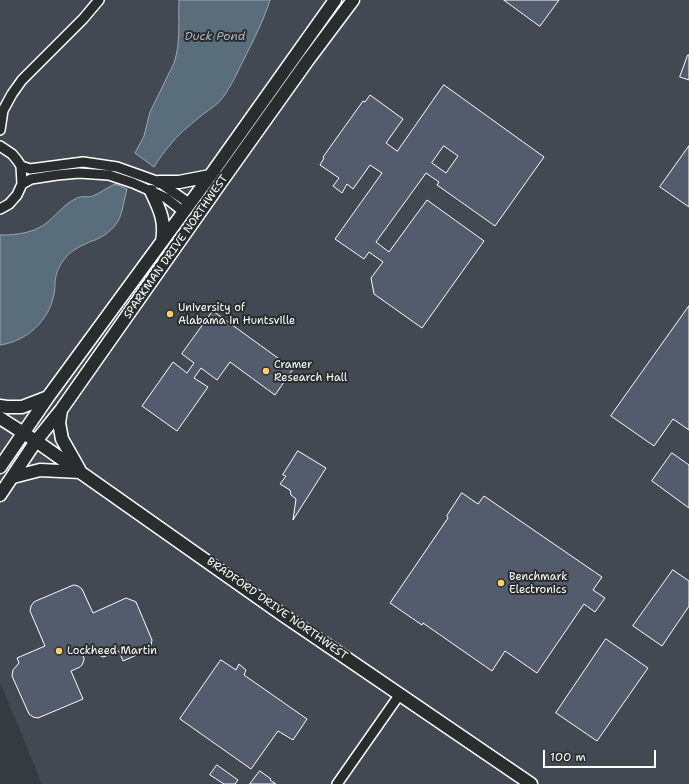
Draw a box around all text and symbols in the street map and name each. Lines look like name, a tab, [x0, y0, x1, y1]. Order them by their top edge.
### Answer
water label: Duck Pond	[185, 30, 245, 44]
street label: SPARKMAN DRIVE NORTHWEST	[121, 173, 231, 321]
place label: University of Alabama in Huntsville	[178, 301, 295, 327]
marker: University of Alabama in Huntsville	[165, 309, 175, 319]
place label: Cramer Research Hall	[274, 358, 347, 384]
marker: Cramer Research Hall	[261, 366, 271, 376]
street label: BRADFORD DRIVE NORTHWEST	[204, 555, 350, 663]
place label: Benchmark Electronics	[509, 570, 568, 596]
marker: Benchmark Electronics	[496, 578, 506, 588]
place label: Lockheed Martin	[67, 644, 157, 658]
marker: Lockheed Martin	[54, 646, 64, 656]
scale bar	[545, 742, 658, 768]
text: 100 m	[550, 749, 586, 765]

